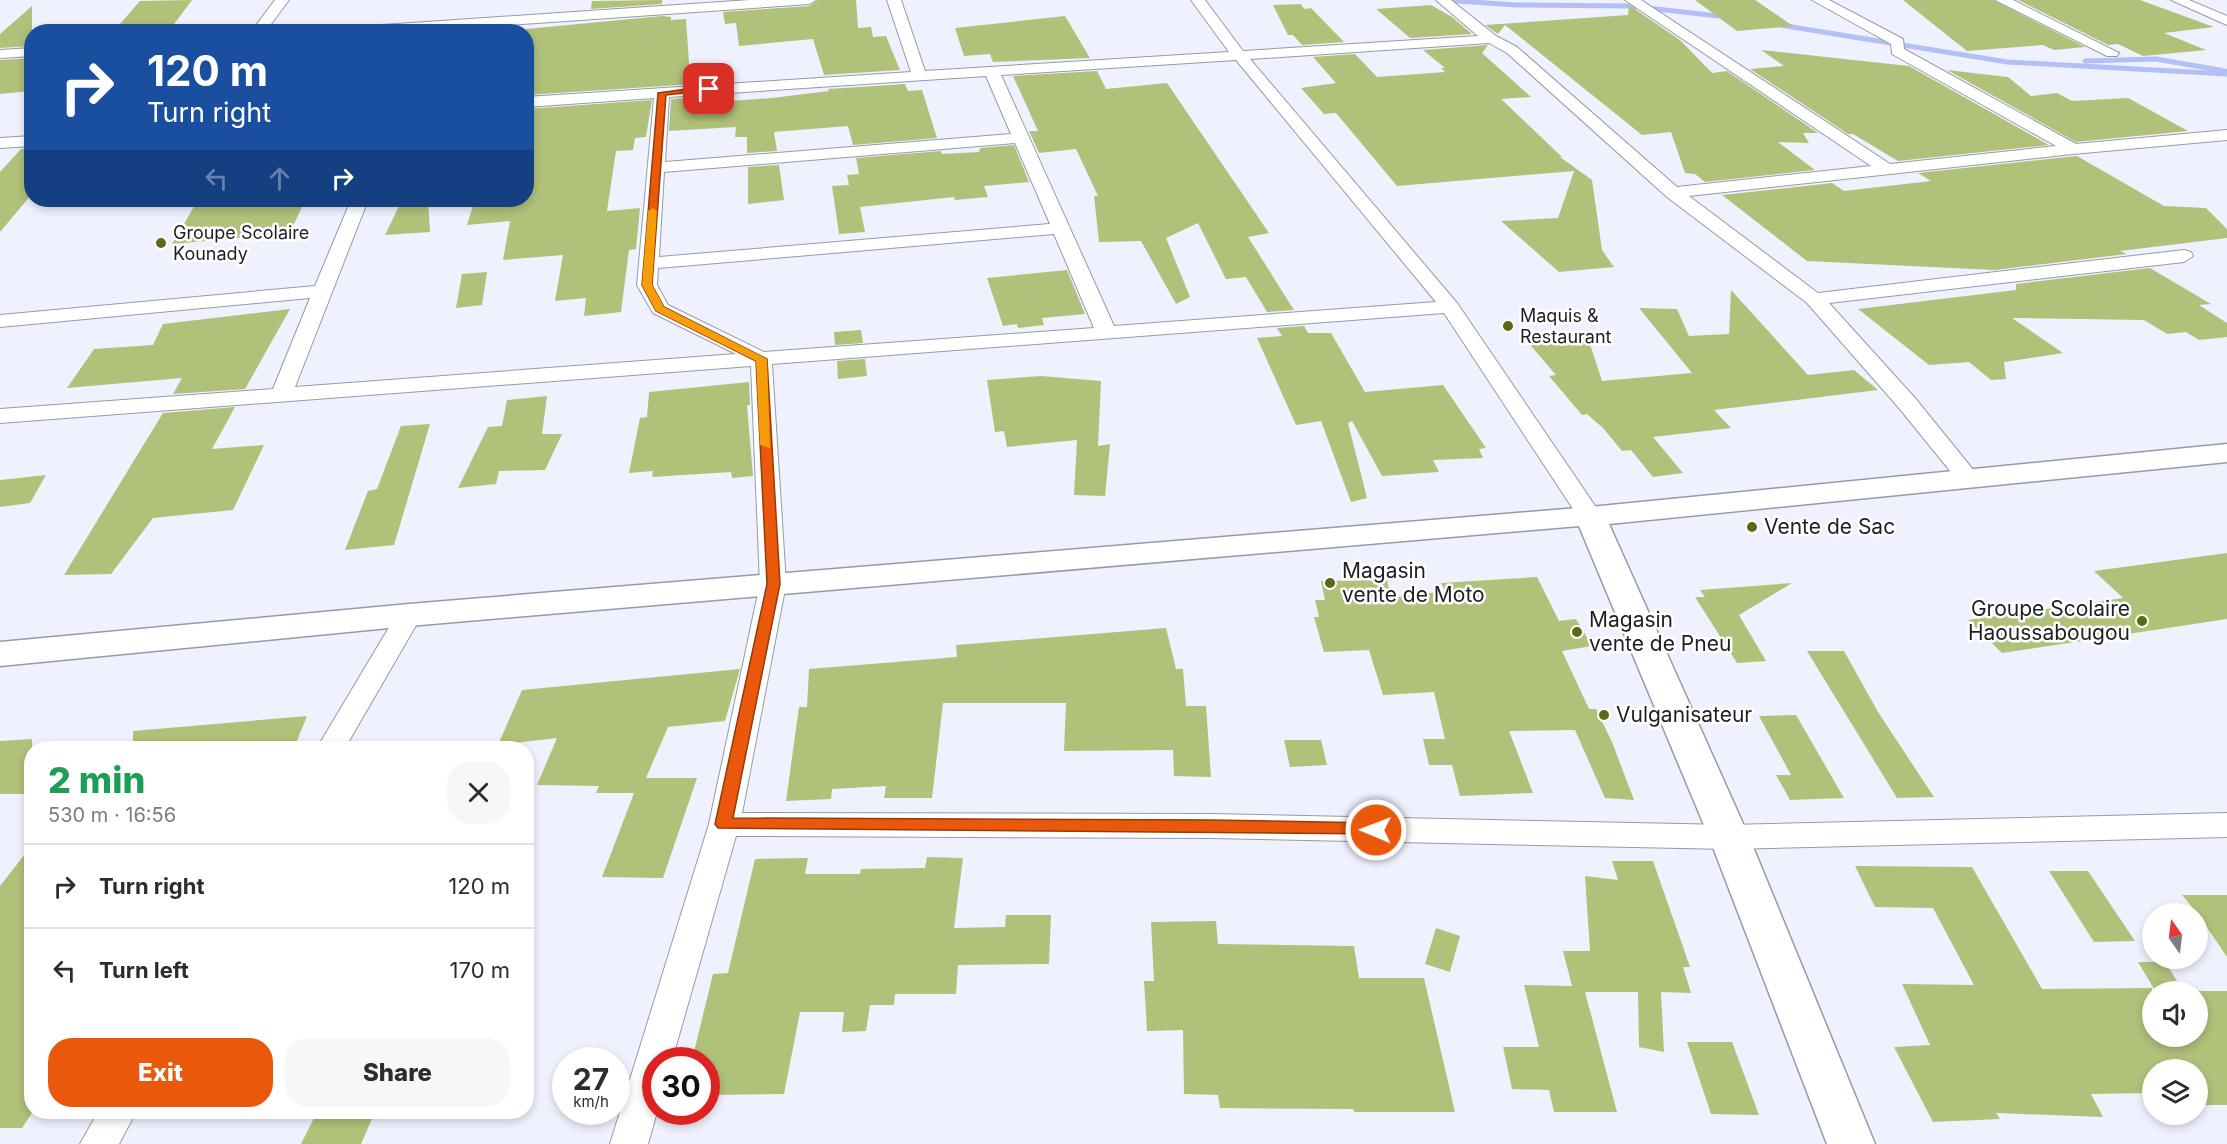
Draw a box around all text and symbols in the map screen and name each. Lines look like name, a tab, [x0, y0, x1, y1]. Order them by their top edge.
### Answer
text: 120 m	[147, 45, 268, 96]
icon: right	[48, 48, 126, 126]
pin	[683, 63, 734, 114]
icon: arrive	[692, 72, 725, 105]
text: Turn right	[147, 96, 271, 129]
icon: left	[200, 162, 233, 195]
icon: ahead	[263, 162, 296, 195]
icon: right	[326, 162, 359, 195]
place label: Groupe Scolaire Kounady	[173, 222, 309, 264]
marker: Groupe Scolaire Kounady	[154, 236, 168, 250]
place label: Maquis & Restaurant	[1520, 305, 1612, 347]
marker: Maquis & Restaurant	[1501, 319, 1515, 333]
place label: Vente de Sac	[1764, 514, 1895, 539]
marker: Vente de Sac	[1745, 520, 1759, 534]
place label: Magasin vente de Moto	[1342, 558, 1485, 607]
marker: Magasin vente de Moto	[1323, 576, 1337, 590]
place label: Groupe Scolaire Haoussabougou	[1968, 596, 2130, 645]
place label: Magasin vente de Pneu	[1589, 607, 1731, 656]
marker: Groupe Scolaire Haoussabougou	[2135, 614, 2149, 628]
marker: Magasin vente de Pneu	[1570, 625, 1584, 639]
place label: Vulganisateur	[1616, 702, 1752, 727]
marker: Vulganisateur	[1597, 708, 1611, 722]
text: 2 min	[48, 758, 145, 802]
button: close	[447, 761, 510, 824]
position arrow	[1344, 798, 1408, 862]
text: 530 m · 16:56	[48, 803, 176, 827]
icon: right	[48, 870, 81, 903]
text: Turn right	[99, 873, 205, 899]
text: 120 m	[448, 873, 510, 899]
north arrow	[2142, 903, 2208, 969]
map controls	[2142, 903, 2208, 1125]
icon: left	[48, 954, 81, 987]
text: Turn left	[99, 957, 189, 983]
text: 170 m	[450, 957, 510, 983]
button: sound	[2142, 981, 2208, 1047]
button: Exit	[48, 1038, 273, 1107]
button: Share	[285, 1038, 510, 1107]
speed limit sign: 30	[642, 1047, 720, 1125]
button: layers	[2142, 1059, 2208, 1125]
text: 27	[573, 1061, 609, 1097]
text: km/h	[573, 1092, 609, 1111]

